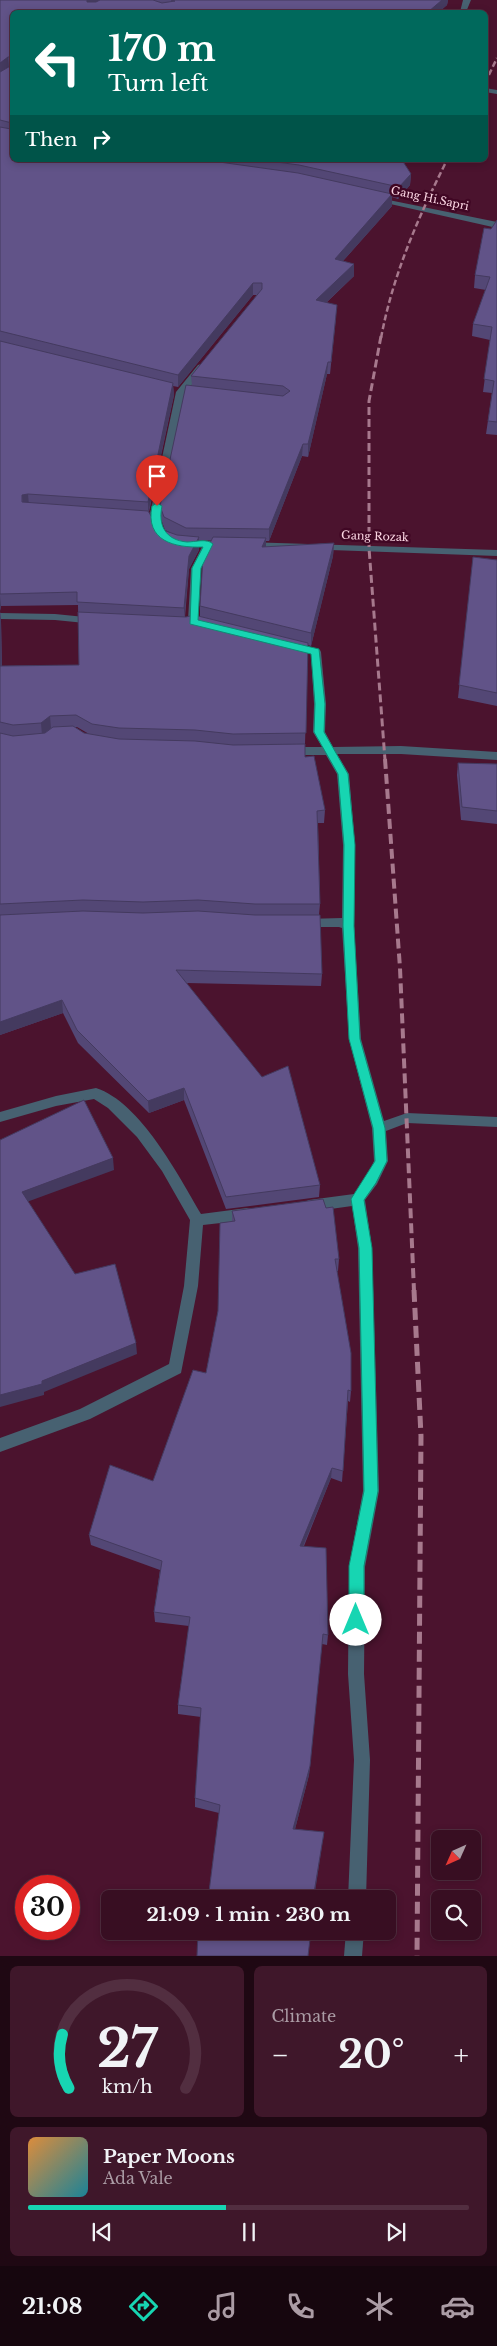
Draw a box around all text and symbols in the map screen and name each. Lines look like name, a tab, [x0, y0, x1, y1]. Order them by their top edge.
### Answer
text: 170 m	[108, 27, 216, 70]
icon: left	[25, 30, 90, 95]
text: Turn left	[108, 70, 208, 97]
icon: right	[87, 125, 115, 153]
text: Then	[25, 128, 77, 151]
street label: Gang Hi.Sapri	[390, 183, 471, 213]
pin	[136, 455, 178, 506]
icon: arrive	[143, 462, 171, 490]
street label: Gang Rozak	[341, 528, 409, 544]
position arrow	[329, 1593, 381, 1645]
north arrow	[431, 1830, 481, 1880]
map controls	[431, 1830, 481, 1940]
speed limit sign: 30	[15, 1875, 80, 1940]
button: search	[431, 1890, 481, 1940]
text: 21:09 · 1 min · 230 m	[146, 1903, 351, 1926]
text: Climate	[272, 2006, 336, 2026]
text: 27	[96, 2017, 158, 2081]
text: 20°	[338, 2031, 404, 2078]
text: −	[272, 2038, 289, 2073]
text: +	[454, 2038, 469, 2073]
text: km/h	[101, 2076, 152, 2098]
text: Paper Moons	[103, 2145, 235, 2168]
text: Ada Vale	[103, 2168, 173, 2188]
icon: previous	[88, 2218, 116, 2246]
icon: pause	[235, 2218, 263, 2246]
icon: next	[382, 2218, 410, 2246]
icon: directions	[126, 2289, 161, 2324]
icon: music	[205, 2289, 240, 2324]
icon: phone	[283, 2289, 318, 2324]
icon: climate	[362, 2289, 397, 2324]
icon: car	[440, 2289, 475, 2324]
text: 21:08	[22, 2293, 83, 2320]

